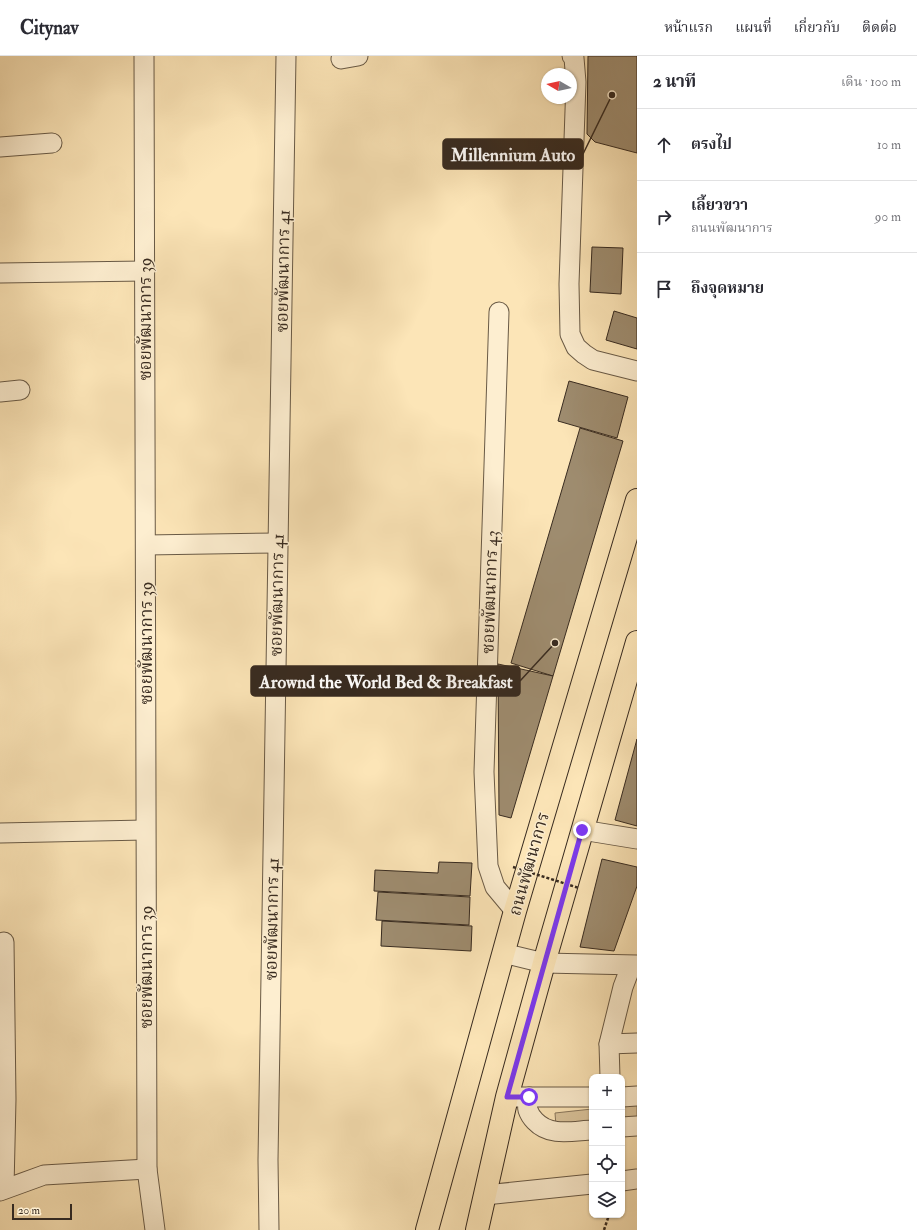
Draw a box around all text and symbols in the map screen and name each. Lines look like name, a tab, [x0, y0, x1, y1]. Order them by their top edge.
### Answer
text: Citynav	[20, 16, 79, 40]
text: หน้าแรก	[664, 19, 713, 36]
text: แผนที่	[735, 19, 772, 36]
text: เกี่ยวกับ	[794, 19, 840, 36]
text: ติดต่อ	[862, 19, 897, 36]
north arrow	[541, 68, 577, 104]
text: 2 นาที	[653, 71, 696, 92]
text: เดิน · 100 m	[841, 74, 901, 90]
icon: ahead	[653, 134, 675, 156]
text: ตรงไป	[691, 135, 732, 154]
text: 10 m	[877, 137, 901, 153]
callout: Millennium Auto	[443, 139, 583, 169]
text: Millennium Auto	[450, 144, 575, 167]
text: เลี้ยวขวา	[691, 196, 748, 215]
icon: right	[653, 206, 675, 228]
street label: ซอยพัฒนาการ 41	[271, 209, 295, 333]
text: 90 m	[875, 209, 901, 225]
text: ถนนพัฒนาการ	[691, 220, 773, 236]
street label: ซอยพัฒนาการ 39	[135, 257, 156, 381]
icon: arrive	[653, 278, 675, 300]
text: ถึงจุดหมาย	[691, 279, 764, 298]
street label: ซอยพัฒนาการ 43	[477, 530, 503, 654]
street label: ซอยพัฒนาการ 41	[265, 533, 289, 657]
street label: ซอยพัฒนาการ 39	[136, 581, 157, 705]
callout: Arownd the World Bed & Breakfast	[251, 666, 520, 696]
text: Arownd the World Bed & Breakfast	[258, 671, 513, 694]
street label: ถนนพัฒนาการ	[504, 810, 554, 918]
route end	[573, 821, 591, 839]
street label: ซอยพัฒนาการ 41	[260, 857, 284, 981]
street label: ซอยพัฒนาการ 39	[136, 905, 157, 1029]
map controls	[589, 1074, 625, 1218]
button: +	[589, 1074, 625, 1110]
route start	[520, 1088, 538, 1106]
button: −	[589, 1110, 625, 1146]
button: locate	[589, 1146, 625, 1182]
button: layers	[589, 1182, 625, 1218]
scale bar	[12, 1202, 72, 1221]
text: 20 m	[18, 1204, 40, 1217]

